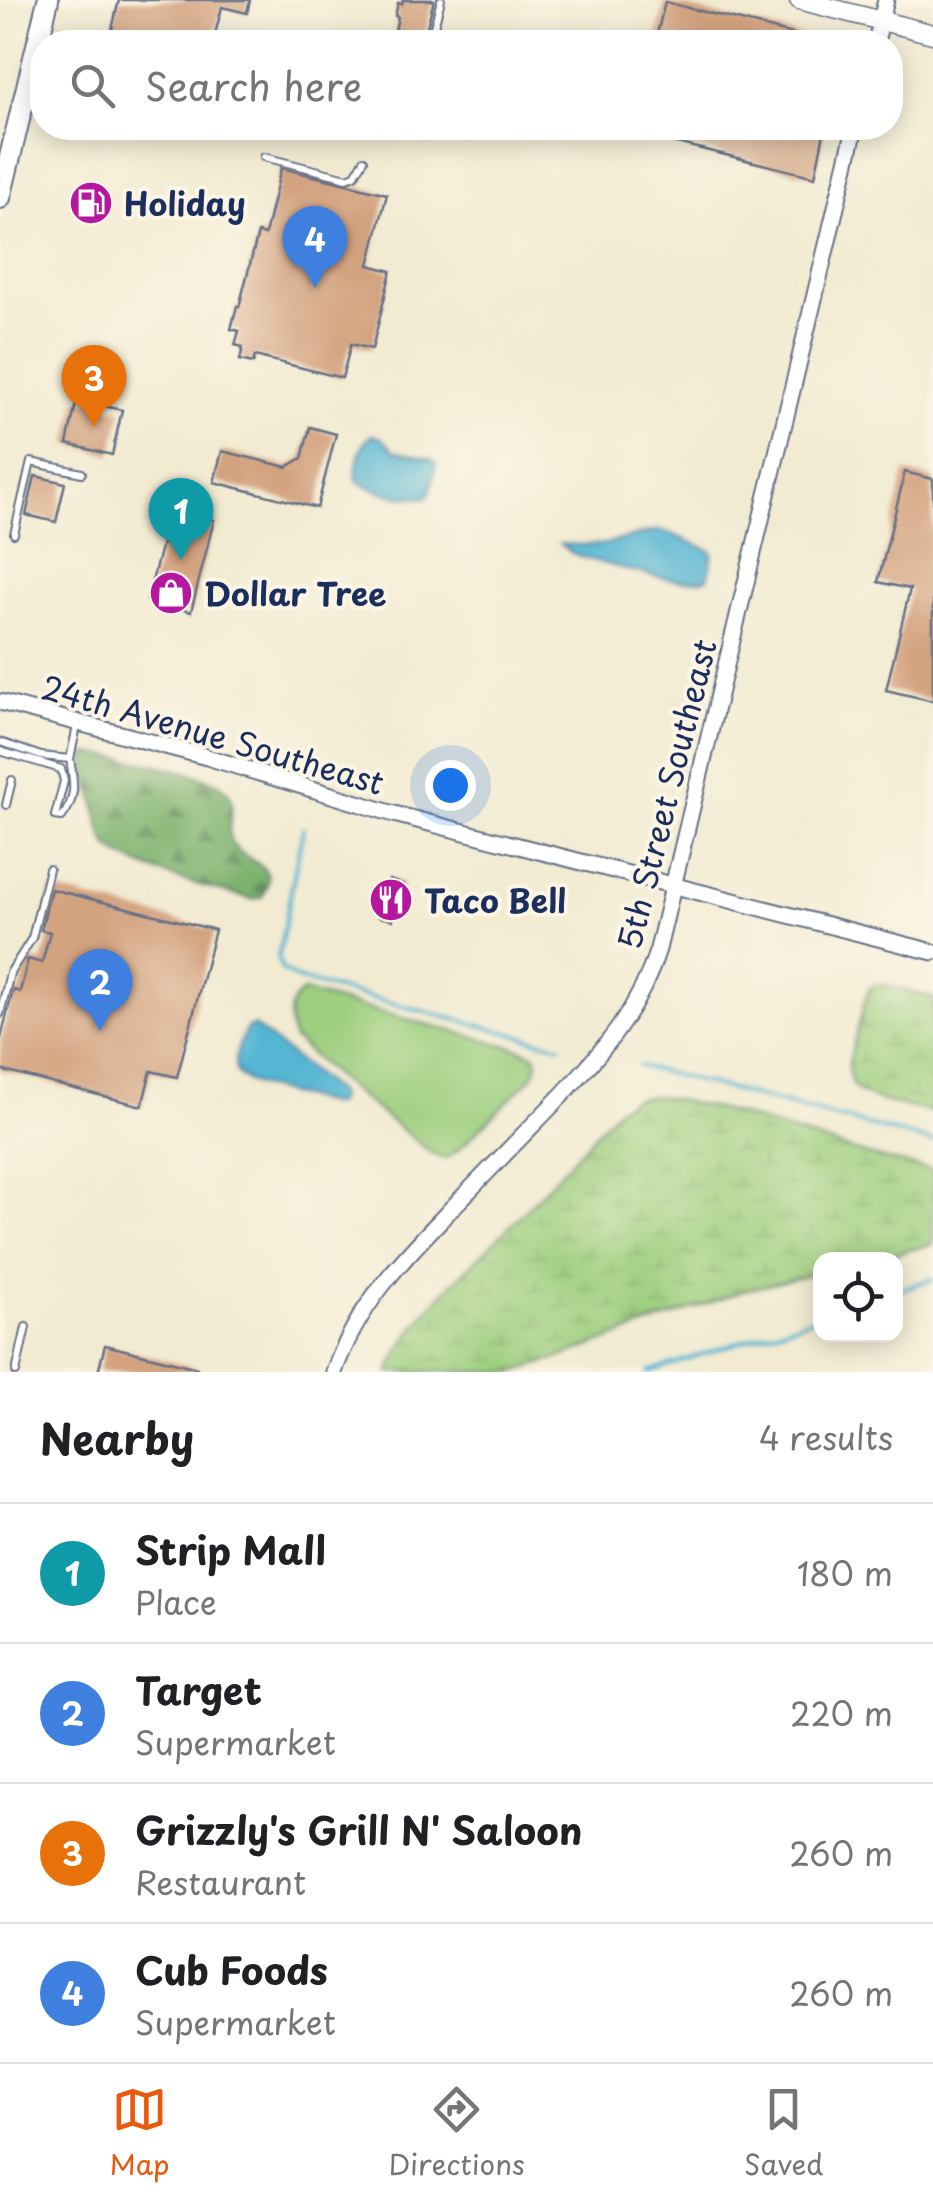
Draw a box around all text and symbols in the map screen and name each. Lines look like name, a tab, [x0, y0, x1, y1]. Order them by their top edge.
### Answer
search box	[30, 30, 903, 140]
text: Search here	[145, 57, 362, 114]
icon: search	[65, 58, 120, 113]
place label: Holiday	[124, 179, 246, 227]
fuel station icon: Holiday	[68, 180, 114, 226]
pin: 4	[282, 206, 348, 288]
pin: 3	[62, 344, 126, 427]
pin: 1	[148, 478, 214, 560]
place label: Dollar Tree	[204, 569, 386, 617]
shop icon: Dollar Tree	[148, 570, 194, 616]
street label: 5th Street Southeast	[604, 634, 728, 954]
street label: 24th Avenue Southeast	[36, 662, 390, 806]
your location	[425, 760, 476, 811]
place label: Taco Bell	[424, 876, 566, 924]
restaurant icon: Taco Bell	[368, 877, 414, 923]
pin: 2	[68, 948, 132, 1031]
map controls	[813, 1252, 903, 1342]
button: locate	[813, 1252, 903, 1342]
text: Nearby	[40, 1406, 194, 1469]
text: 4 results	[759, 1413, 893, 1461]
text: Strip Mall	[135, 1521, 326, 1578]
text: 1	[65, 1549, 80, 1597]
text: 180 m	[797, 1549, 893, 1597]
text: Place	[135, 1578, 217, 1626]
text: Target	[135, 1661, 262, 1718]
text: 2	[61, 1689, 84, 1737]
text: 220 m	[790, 1689, 893, 1737]
text: Supermarket	[135, 1718, 336, 1766]
text: Grizzly's Grill N' Saloon	[135, 1801, 582, 1858]
text: 3	[62, 1829, 83, 1877]
text: 260 m	[789, 1829, 893, 1877]
text: Restaurant	[135, 1858, 306, 1906]
text: Cub Foods	[135, 1941, 328, 1998]
text: 4	[62, 1969, 83, 2017]
text: 260 m	[789, 1969, 893, 2017]
text: Supermarket	[135, 1998, 336, 2046]
tab: Map	[110, 2082, 169, 2185]
tab: Directions	[389, 2082, 525, 2185]
tab: Saved	[744, 2082, 823, 2185]

